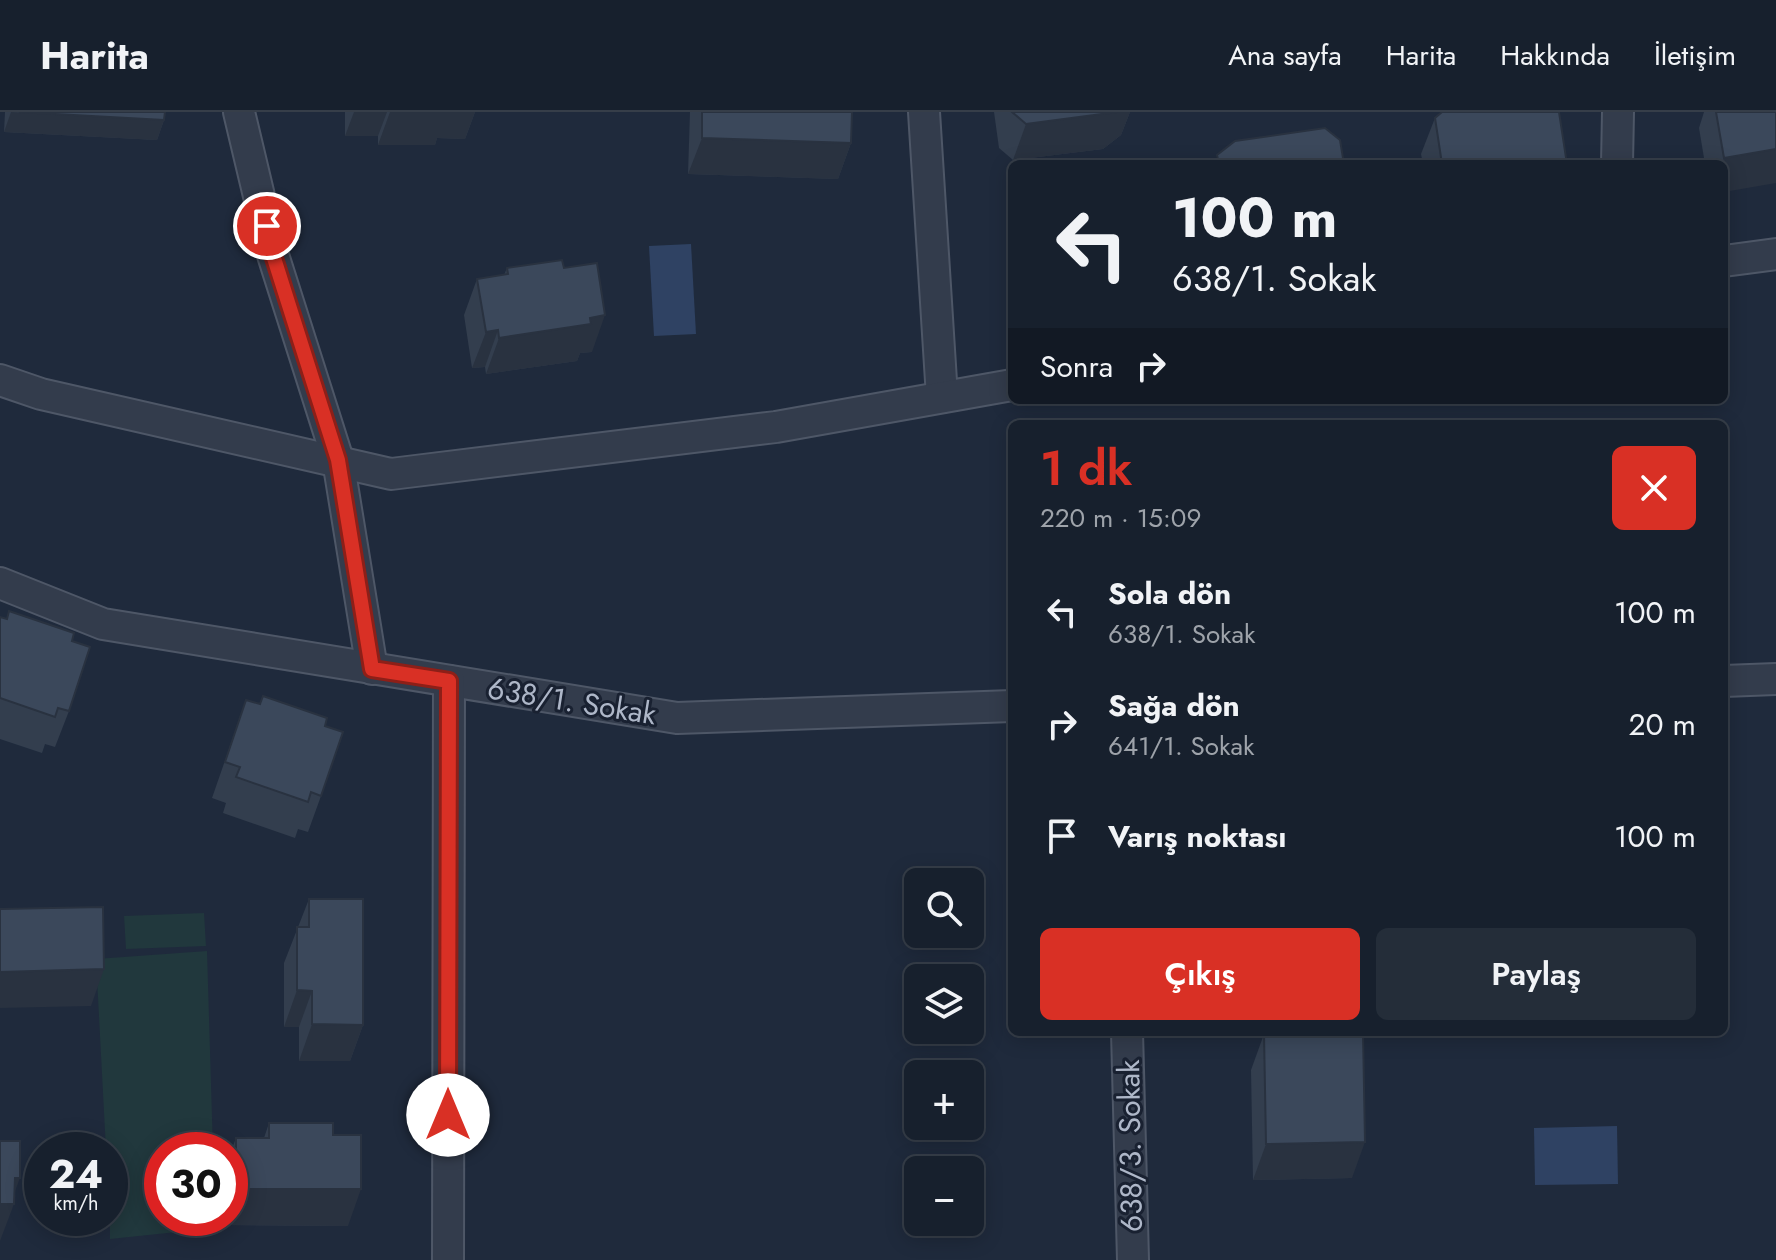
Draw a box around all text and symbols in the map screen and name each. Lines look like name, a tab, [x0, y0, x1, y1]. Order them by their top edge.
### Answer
text: Harita	[40, 28, 149, 83]
text: Ana sayfa	[1228, 35, 1342, 76]
text: Harita	[1386, 35, 1456, 76]
text: Hakkında	[1500, 35, 1610, 76]
text: İletişim	[1654, 35, 1736, 76]
text: 100 m	[1172, 177, 1337, 258]
pin	[233, 192, 301, 260]
icon: left	[1040, 192, 1144, 296]
icon: arrive	[245, 204, 289, 248]
text: 638/1. Sokak	[1172, 252, 1376, 304]
icon: right	[1129, 344, 1173, 388]
text: Sonra	[1040, 345, 1113, 388]
text: 1 dk	[1040, 434, 1133, 503]
button: close	[1612, 446, 1696, 530]
text: 220 m · 15:09	[1040, 499, 1201, 537]
text: Sola dön	[1108, 572, 1231, 615]
icon: left	[1040, 590, 1084, 634]
text: 100 m	[1614, 591, 1696, 634]
text: 638/1. Sokak	[1108, 615, 1256, 653]
street label: 638/1. Sokak	[485, 666, 660, 736]
text: Sağa dön	[1108, 684, 1240, 727]
icon: right	[1040, 702, 1084, 746]
text: 20 m	[1629, 703, 1696, 746]
text: 641/1. Sokak	[1108, 727, 1254, 765]
icon: arrive	[1040, 814, 1084, 858]
text: Varış noktası	[1108, 815, 1286, 858]
text: 100 m	[1614, 815, 1696, 858]
map controls	[904, 868, 984, 1236]
button: search	[904, 868, 984, 948]
button: Çıkış	[1040, 928, 1360, 1020]
button: Paylaş	[1376, 928, 1696, 1020]
button: layers	[904, 964, 984, 1044]
street label: 638/3. Sokak	[1107, 1059, 1153, 1233]
button: +	[904, 1060, 984, 1140]
position arrow	[406, 1073, 490, 1157]
speed limit sign: 30	[144, 1132, 248, 1236]
text: 24	[49, 1145, 103, 1203]
button: −	[904, 1156, 984, 1236]
text: km/h	[53, 1189, 99, 1218]

